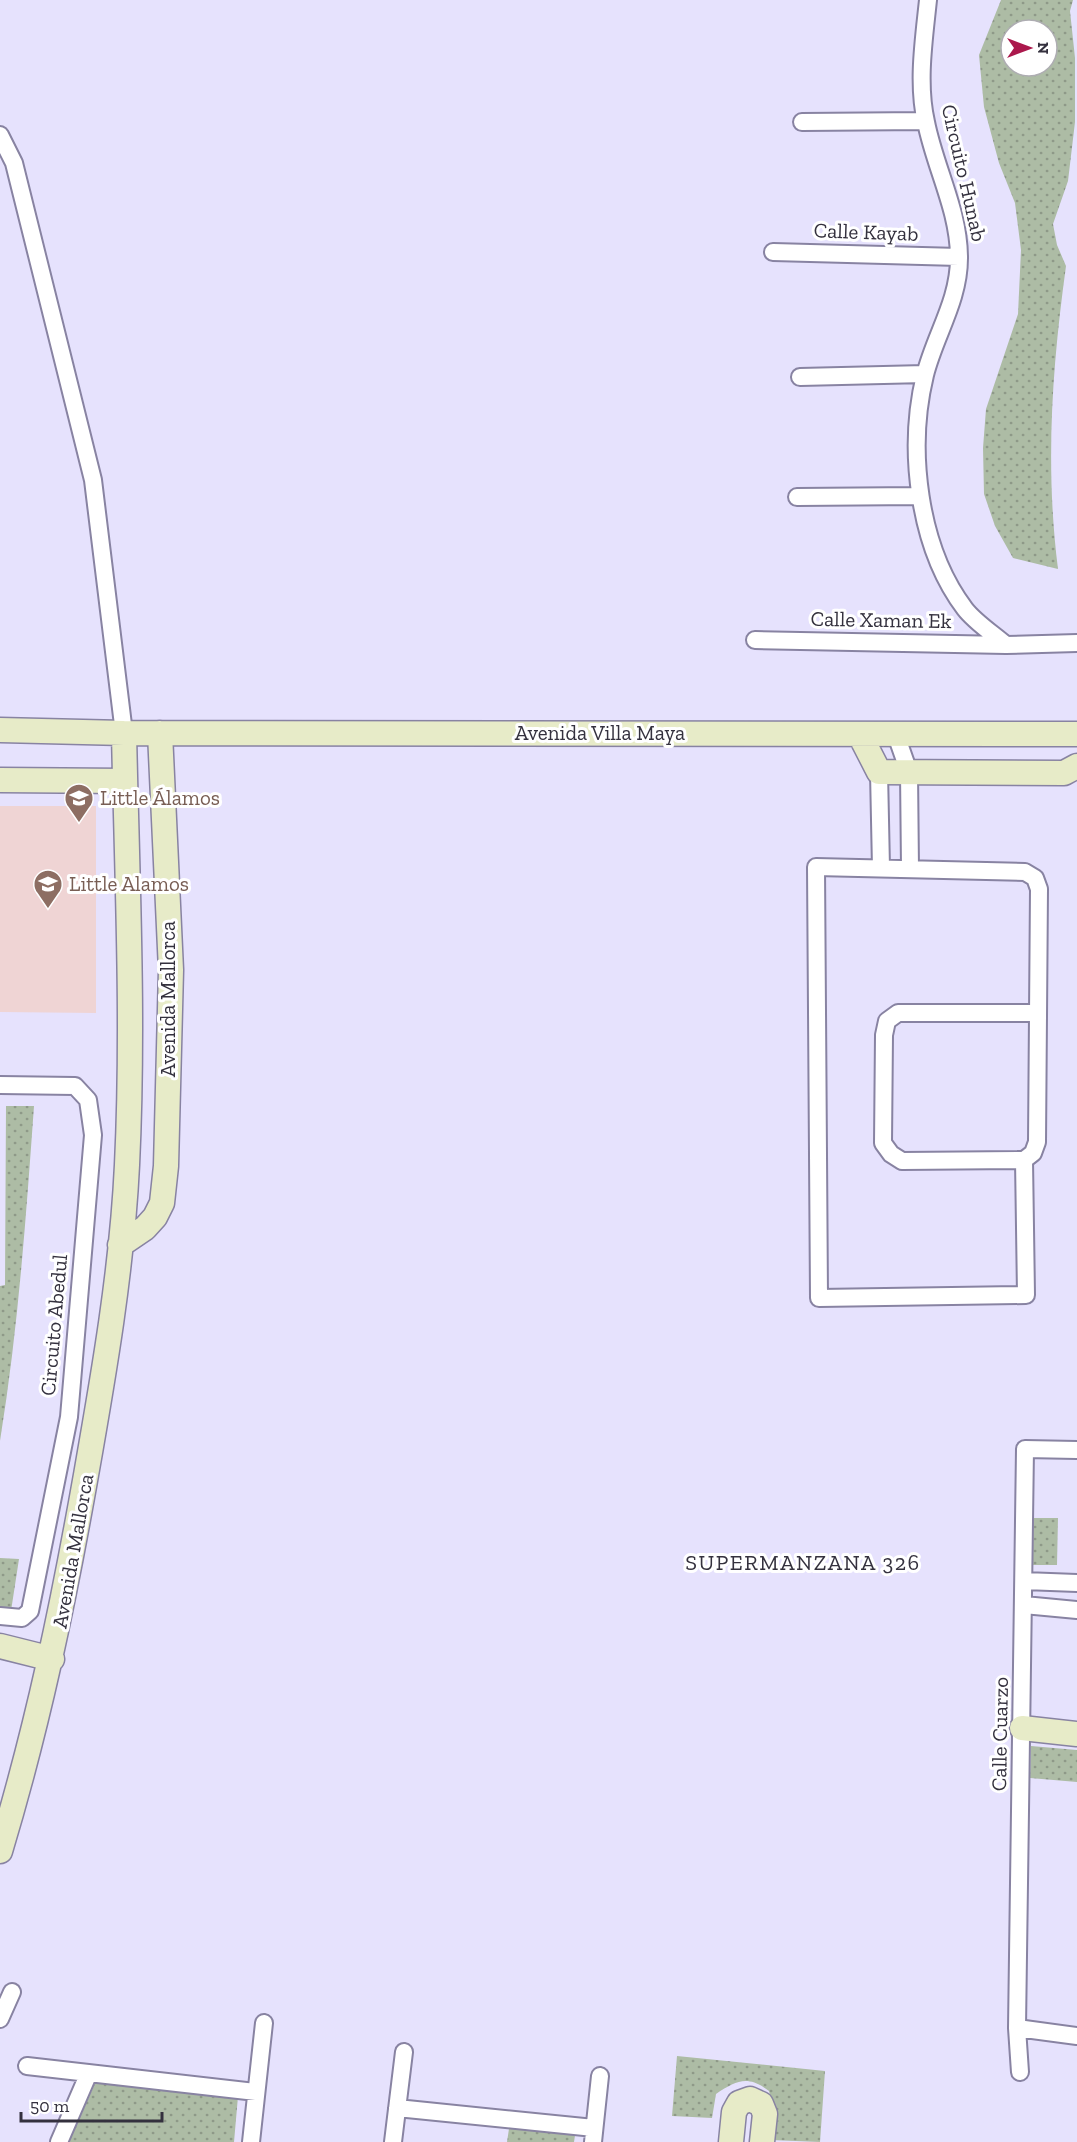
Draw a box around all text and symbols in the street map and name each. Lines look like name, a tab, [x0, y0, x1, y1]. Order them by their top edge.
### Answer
north arrow	[999, 18, 1059, 78]
text: N	[1034, 42, 1053, 54]
street label: Circuito Hunab	[937, 102, 992, 244]
street label: Calle Kayab	[813, 217, 919, 246]
street label: Calle Xaman Ek	[810, 606, 952, 633]
street label: Avenida Villa Maya	[515, 720, 685, 745]
school or university icon: Little Álamos	[63, 782, 95, 824]
place label: Little Álamos	[100, 785, 220, 810]
school or university icon: Little Alamos	[32, 868, 64, 910]
place label: Little Alamos	[69, 871, 189, 896]
street label: Avenida Mallorca	[155, 921, 180, 1077]
street label: Circuito Abedul	[35, 1253, 72, 1397]
street label: Avenida Mallorca	[47, 1472, 98, 1630]
district label: SUPERMANZANA 326	[685, 1549, 921, 1576]
street label: Calle Cuarzo	[986, 1677, 1013, 1791]
scale bar	[21, 2085, 162, 2123]
text: 50 m	[30, 2095, 70, 2117]

